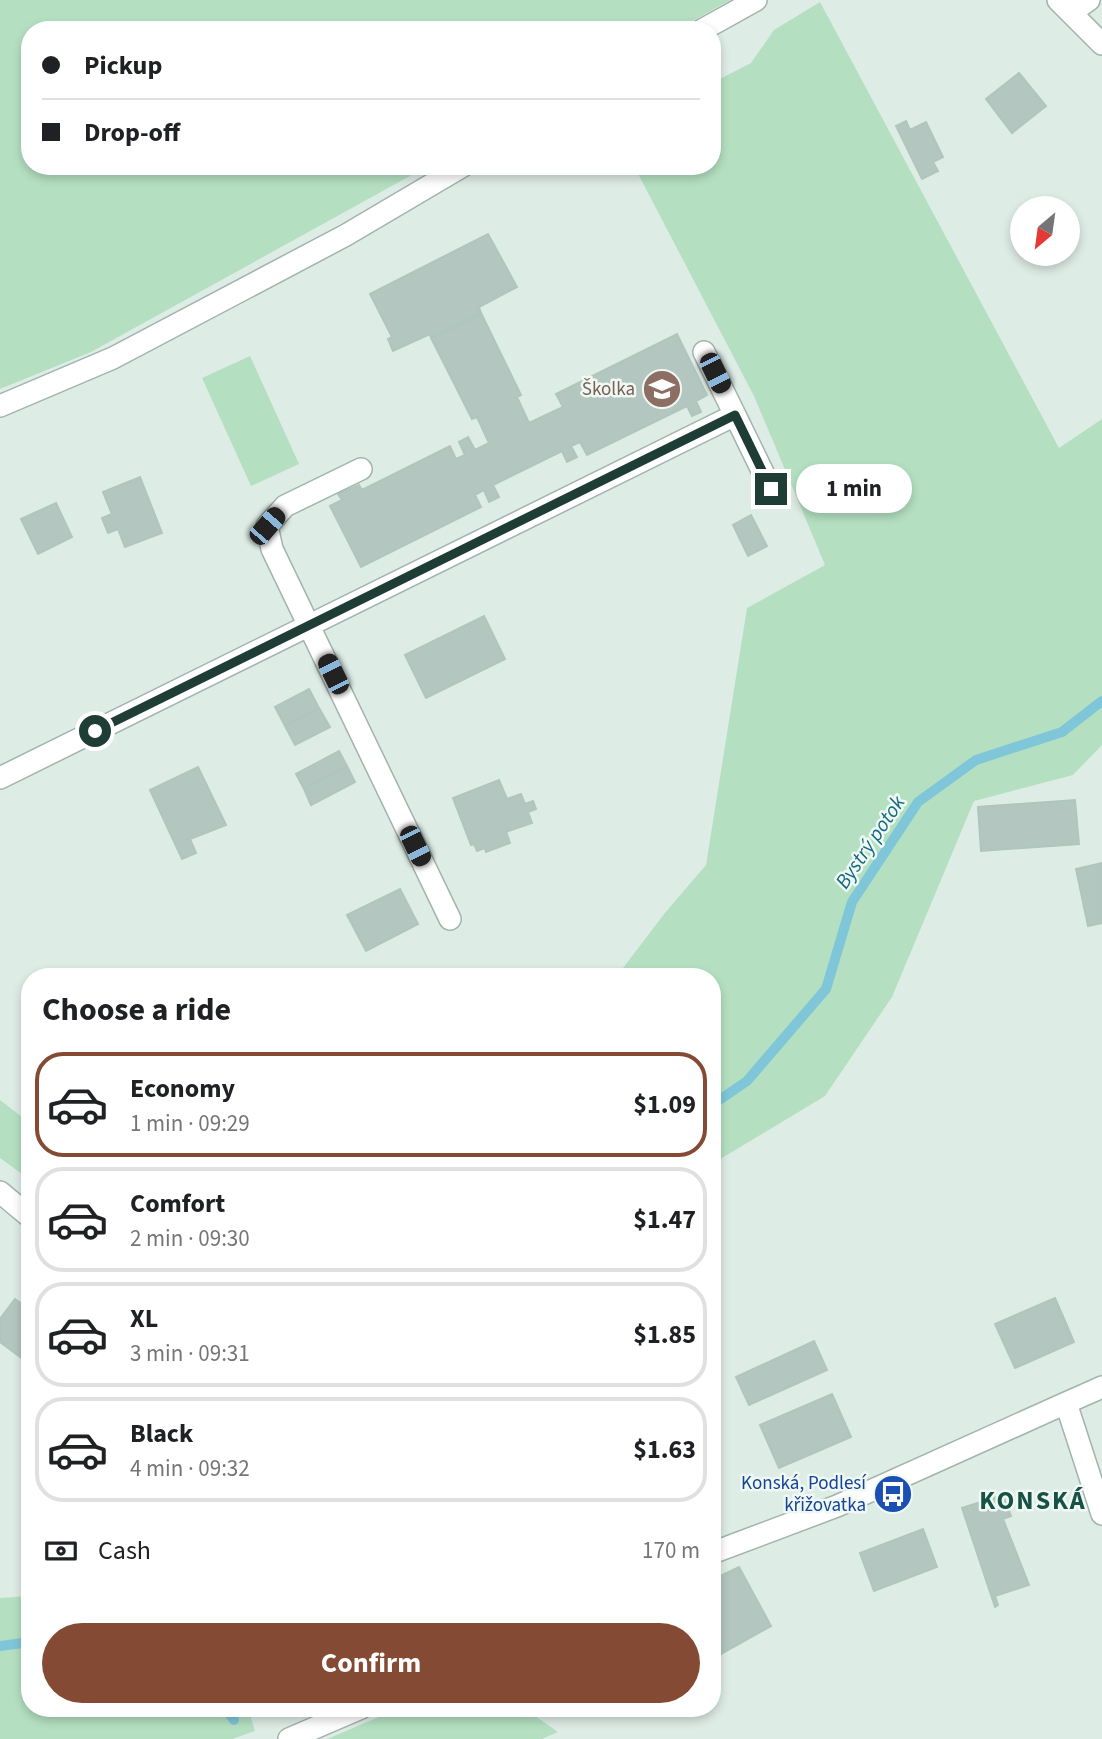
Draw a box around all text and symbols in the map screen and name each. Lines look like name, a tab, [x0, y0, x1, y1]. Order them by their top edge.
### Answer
text: Pickup	[84, 47, 162, 84]
text: Drop-off	[84, 114, 180, 151]
north arrow	[1010, 196, 1080, 266]
map controls	[1010, 196, 1080, 266]
car	[697, 350, 734, 396]
school or university icon: Školka	[641, 368, 683, 410]
place label: Školka	[582, 376, 635, 403]
callout: 1 min	[796, 464, 911, 514]
text: 1 min	[826, 472, 882, 505]
route end	[755, 473, 787, 505]
car	[246, 503, 289, 549]
car	[315, 651, 352, 697]
route start	[79, 715, 111, 747]
water label: Bystrý potok	[828, 789, 913, 895]
car	[397, 823, 434, 869]
text: Choose a ride	[42, 987, 231, 1033]
text: Economy	[130, 1070, 235, 1107]
icon: car	[46, 1073, 109, 1136]
text: $1.09	[633, 1086, 696, 1123]
text: 1 min · 09:29	[130, 1107, 250, 1140]
text: Comfort	[130, 1185, 225, 1222]
icon: car	[46, 1188, 109, 1251]
text: $1.47	[633, 1201, 696, 1238]
text: 2 min · 09:30	[130, 1222, 250, 1255]
text: XL	[130, 1300, 158, 1337]
icon: car	[46, 1303, 109, 1366]
text: $1.85	[633, 1316, 696, 1353]
text: 3 min · 09:31	[130, 1337, 250, 1370]
text: Black	[130, 1415, 193, 1452]
icon: car	[46, 1418, 109, 1481]
text: $1.63	[633, 1431, 696, 1468]
text: 4 min · 09:32	[130, 1452, 250, 1485]
place label: Konská, Podlesí křižovatka	[741, 1470, 867, 1519]
bus stop icon: Konská, Podlesí křižovatka	[872, 1473, 914, 1515]
district label: KONSKÁ	[979, 1482, 1087, 1519]
icon: cash	[42, 1532, 80, 1570]
text: Cash	[98, 1532, 151, 1569]
text: 170 m	[642, 1534, 700, 1567]
button: Confirm	[42, 1623, 700, 1703]

